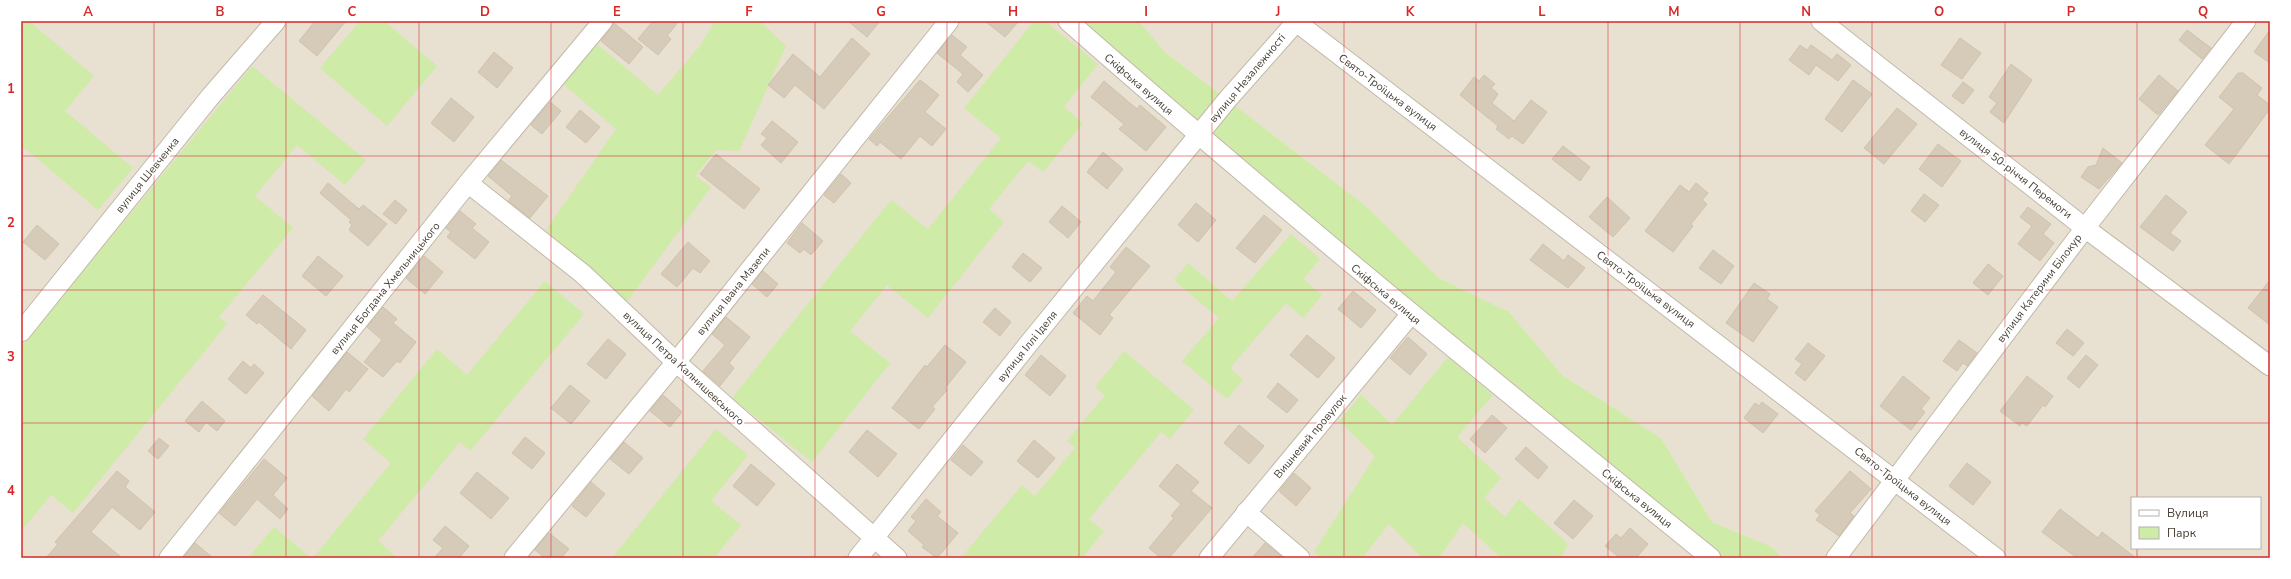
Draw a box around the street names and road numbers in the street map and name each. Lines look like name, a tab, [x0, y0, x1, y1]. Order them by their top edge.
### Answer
street label: вулиця Незалежності	[1206, 31, 1289, 126]
street label: Скіфська вулиця	[1101, 50, 1176, 119]
street label: Свято-Троїцька вулиця	[1335, 50, 1440, 134]
street label: вулиця 50-річчя Перемоги	[1956, 125, 2075, 222]
street label: вулиця Шевченка	[112, 134, 183, 216]
street label: вулиця Богдана Хмельницького	[327, 219, 444, 358]
street label: вулиця Катерини Білокур	[1994, 231, 2085, 346]
street label: вулиця Івана Мазепи	[693, 244, 774, 338]
street label: Свято-Троїцька вулиця	[1593, 247, 1698, 331]
street label: Скіфська вулиця	[1348, 261, 1424, 328]
street label: вулиця Іллі Іделя	[994, 307, 1061, 385]
street label: вулиця Петра Калнишевського	[620, 308, 748, 429]
street label: Вишневий провулок	[1271, 391, 1350, 482]
street label: Свято-Троїцька вулиця	[1851, 444, 1955, 529]
street label: Скіфська вулиця	[1598, 465, 1675, 532]

